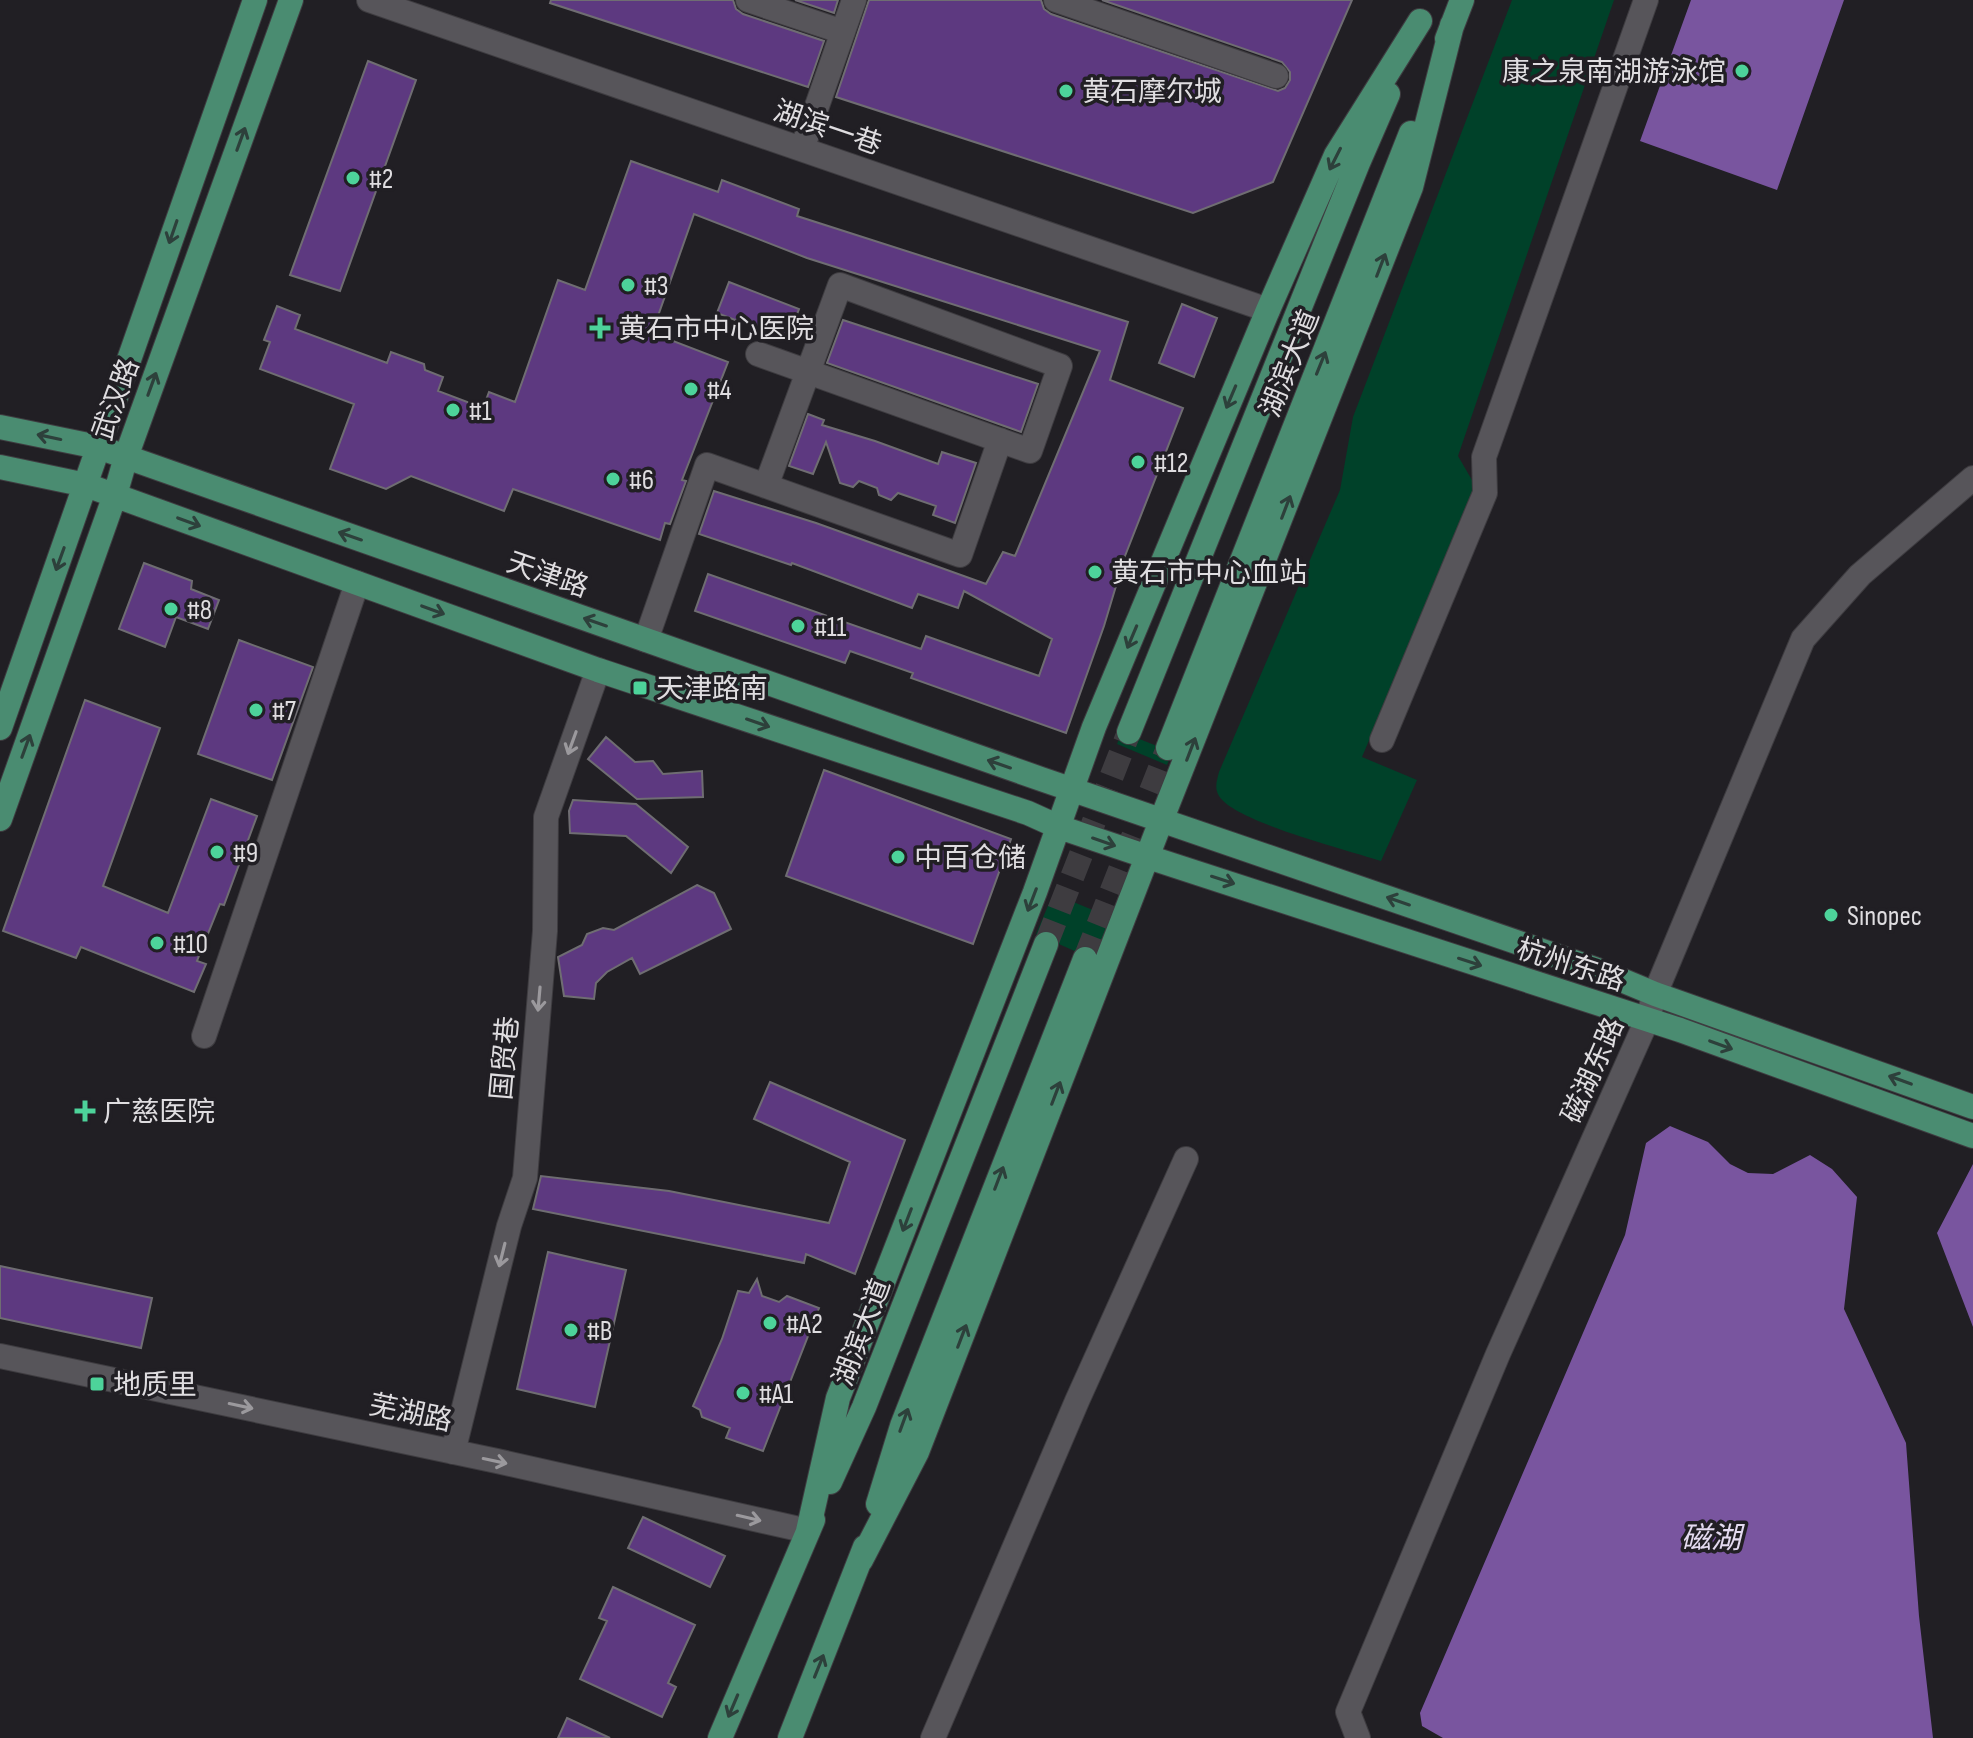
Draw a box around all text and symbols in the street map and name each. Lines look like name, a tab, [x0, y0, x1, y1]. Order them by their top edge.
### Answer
place label: 康之泉南湖游泳馆	[1502, 56, 1726, 89]
marker: 康之泉南湖游泳馆	[1733, 62, 1751, 80]
place label: 黄石摩尔城	[1082, 76, 1222, 109]
marker: 黄石摩尔城	[1057, 82, 1075, 100]
street label: 湖滨一巷	[769, 95, 886, 162]
one-way arrow	[235, 128, 249, 152]
one-way arrow	[1327, 146, 1342, 170]
place label: #2	[369, 163, 393, 196]
marker: #2	[344, 169, 362, 187]
one-way arrow	[165, 219, 179, 244]
one-way arrow	[1375, 253, 1389, 278]
place label: #3	[644, 270, 668, 303]
marker: #3	[619, 276, 637, 294]
street label: 湖滨大道	[1254, 305, 1327, 422]
place label: 黄石市中心医院	[618, 313, 814, 346]
marker: 黄石市中心医院	[589, 317, 611, 339]
one-way arrow	[1315, 351, 1329, 376]
street label: 武汉路	[87, 354, 146, 445]
one-way arrow	[146, 372, 161, 397]
place label: #4	[707, 374, 732, 407]
marker: #4	[682, 380, 700, 398]
one-way arrow	[1223, 384, 1238, 409]
place label: #1	[469, 395, 492, 428]
marker: #1	[444, 401, 462, 419]
one-way arrow	[36, 429, 62, 444]
place label: #12	[1154, 447, 1188, 480]
marker: #12	[1129, 453, 1147, 471]
place label: #6	[629, 464, 654, 497]
marker: #6	[604, 470, 622, 488]
one-way arrow	[1280, 495, 1294, 520]
one-way arrow	[176, 516, 200, 530]
one-way arrow	[338, 528, 363, 542]
one-way arrow	[52, 546, 66, 571]
street label: 天津路	[502, 546, 593, 605]
place label: 黄石市中心血站	[1111, 557, 1307, 590]
marker: 黄石市中心血站	[1086, 563, 1104, 581]
place label: #8	[187, 594, 212, 627]
marker: #8	[162, 600, 180, 618]
one-way arrow	[420, 604, 445, 618]
place label: #11	[814, 611, 847, 644]
one-way arrow	[583, 614, 608, 629]
marker: #11	[789, 617, 807, 635]
one-way arrow	[1123, 624, 1138, 649]
place label: 天津路南	[656, 673, 768, 706]
marker: 天津路南	[631, 679, 649, 697]
place label: #7	[272, 695, 296, 728]
marker: #7	[247, 701, 265, 719]
one-way arrow	[745, 717, 770, 732]
one-way arrow	[564, 731, 579, 756]
one-way arrow	[20, 734, 34, 758]
one-way arrow	[1185, 737, 1199, 762]
one-way arrow	[987, 756, 1012, 771]
one-way arrow	[1091, 835, 1116, 850]
place label: #9	[233, 837, 258, 870]
place label: 中百仓储	[914, 842, 1026, 875]
marker: #9	[208, 843, 226, 861]
marker: 中百仓储	[889, 848, 907, 866]
one-way arrow	[1210, 873, 1235, 888]
one-way arrow	[1024, 887, 1038, 912]
one-way arrow	[1385, 892, 1410, 907]
place label: Sinopec	[1847, 900, 1922, 933]
marker: Sinopec	[1822, 906, 1840, 924]
place label: #10	[173, 928, 208, 961]
street label: 杭州东路	[1512, 932, 1629, 998]
marker: #10	[148, 934, 166, 952]
one-way arrow	[1457, 955, 1482, 970]
one-way arrow	[532, 985, 547, 1012]
street label: 磁湖东路	[1556, 1013, 1631, 1128]
street label: 国贸巷	[485, 1015, 526, 1101]
one-way arrow	[1708, 1039, 1733, 1053]
one-way arrow	[1888, 1072, 1913, 1086]
one-way arrow	[1050, 1081, 1064, 1106]
place label: 广慈医院	[103, 1096, 215, 1129]
marker: 广慈医院	[74, 1100, 96, 1122]
one-way arrow	[993, 1166, 1007, 1191]
one-way arrow	[899, 1207, 913, 1232]
one-way arrow	[494, 1241, 509, 1267]
street label: 湖滨大道	[827, 1274, 898, 1391]
place label: #A2	[786, 1308, 823, 1341]
marker: #A2	[761, 1314, 779, 1332]
place label: #B	[587, 1315, 612, 1348]
marker: #B	[562, 1321, 580, 1339]
one-way arrow	[956, 1324, 970, 1349]
place label: 地质里	[113, 1369, 197, 1402]
marker: 地质里	[88, 1375, 106, 1393]
place label: #A1	[759, 1378, 794, 1411]
marker: #A1	[734, 1384, 752, 1402]
street label: 芜湖路	[366, 1389, 455, 1438]
one-way arrow	[227, 1399, 253, 1414]
one-way arrow	[898, 1408, 913, 1433]
one-way arrow	[482, 1454, 507, 1469]
one-way arrow	[735, 1511, 761, 1526]
water label: 磁湖	[1681, 1521, 1745, 1557]
one-way arrow	[813, 1654, 827, 1679]
one-way arrow	[725, 1693, 739, 1718]

